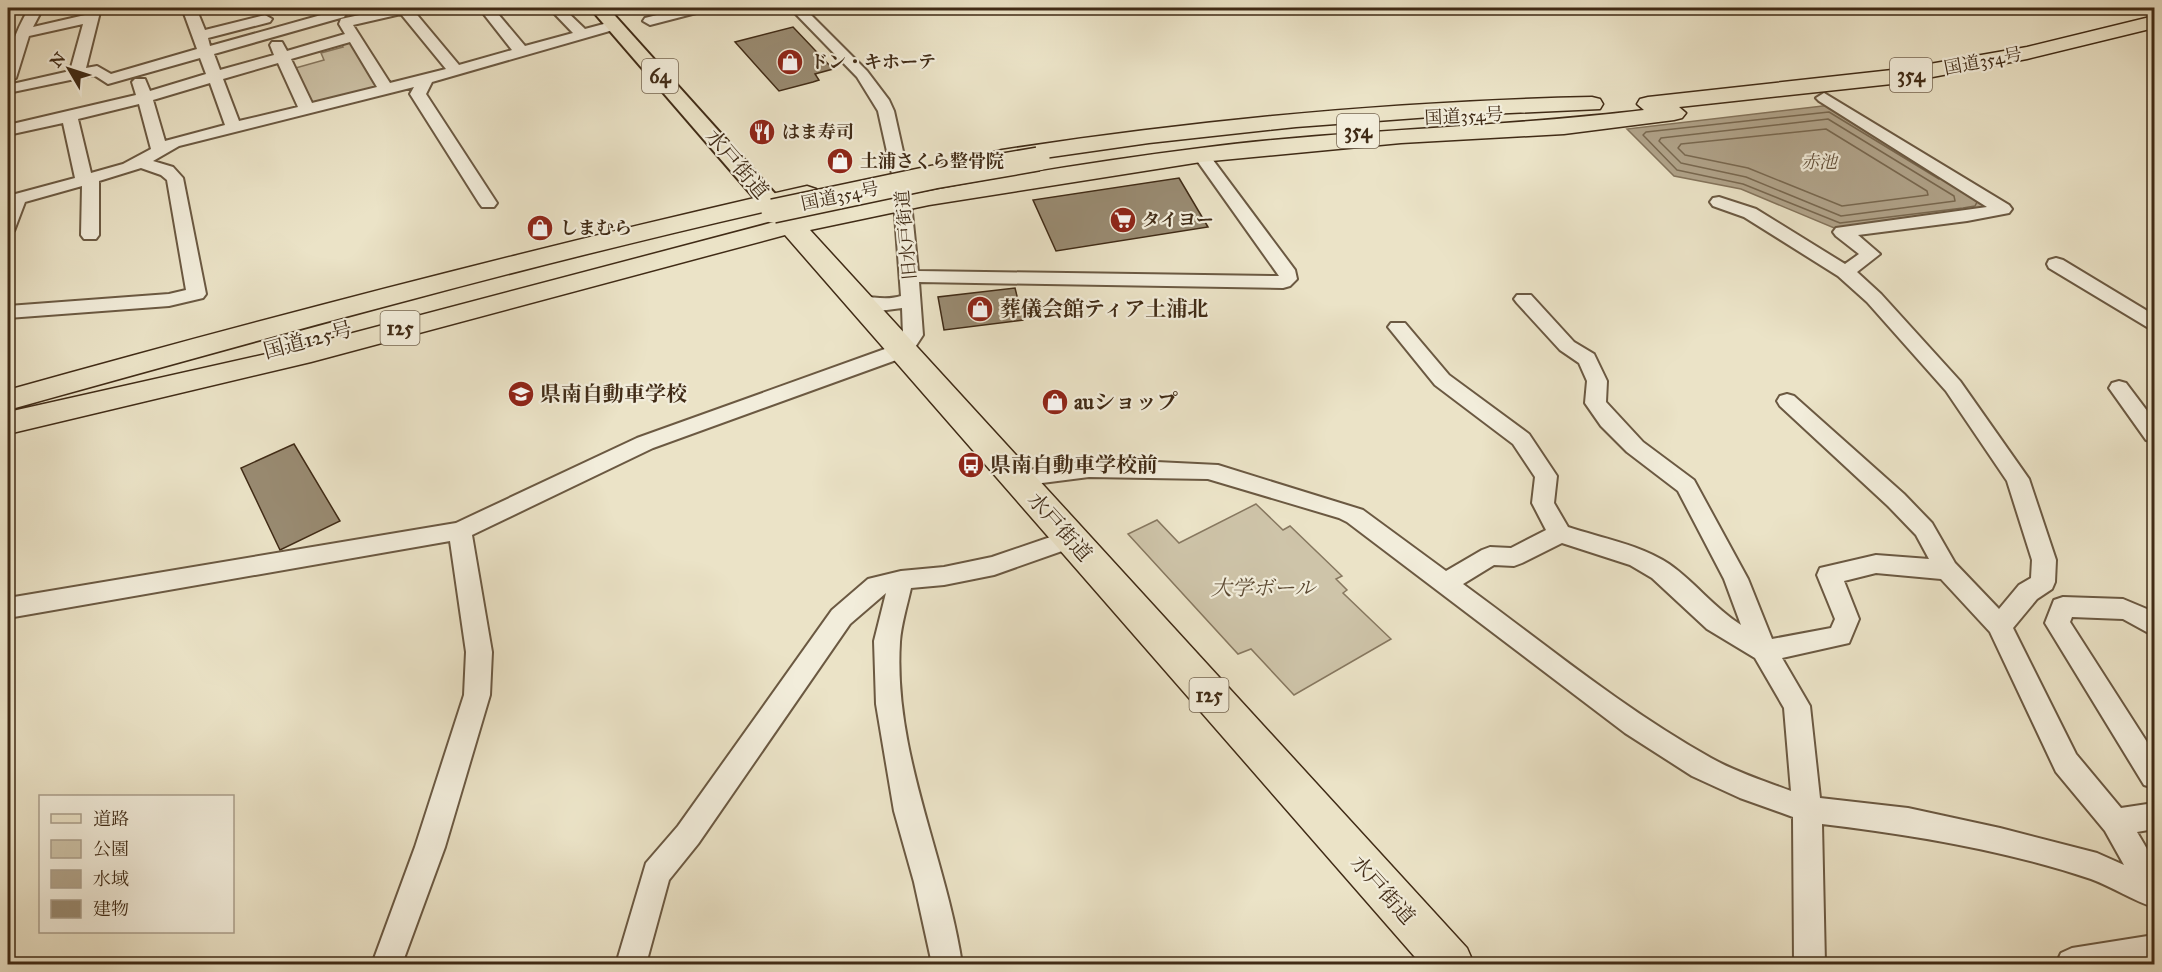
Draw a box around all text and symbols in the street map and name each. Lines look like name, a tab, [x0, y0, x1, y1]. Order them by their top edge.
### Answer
north arrow	[39, 39, 99, 99]
street label: 国道354号	[1942, 43, 2024, 79]
shop icon: ドン・キホーテ	[775, 47, 805, 77]
text: N	[46, 48, 70, 71]
place label: ドン・キホーテ	[810, 51, 936, 73]
road number: 354	[1890, 58, 1932, 92]
road number: 64	[642, 59, 678, 93]
street label: 国道354号	[1424, 103, 1504, 129]
road number: 354	[1337, 114, 1379, 148]
restaurant icon: はま寿司	[747, 117, 777, 147]
place label: はま寿司	[782, 121, 854, 143]
street label: 水戸街道	[700, 124, 774, 204]
shop icon: 土浦さくら整骨院	[825, 146, 855, 176]
place label: 土浦さくら整骨院	[860, 150, 1004, 172]
water label: 赤池	[1801, 151, 1839, 173]
street label: 国道354号	[799, 177, 881, 215]
street label: 旧水戸街道	[891, 189, 921, 281]
supermarket icon: タイヨー	[1108, 205, 1138, 235]
place label: タイヨー	[1142, 209, 1214, 231]
shop icon: しまむら	[525, 213, 555, 243]
place label: しまむら	[560, 217, 632, 239]
shop icon: 葬儀会館ティア土浦北	[965, 294, 995, 324]
place label: 葬儀会館ティア土浦北	[1000, 296, 1208, 322]
road number: 125	[380, 311, 420, 345]
street label: 国道125号	[261, 316, 355, 364]
school or university icon: 県南自動車学校	[506, 379, 536, 409]
place label: 県南自動車学校	[540, 381, 687, 407]
shop icon: auショップ	[1040, 387, 1070, 417]
place label: auショップ	[1074, 389, 1178, 415]
bus stop icon: 県南自動車学校前	[956, 450, 986, 480]
place label: 県南自動車学校前	[990, 452, 1158, 478]
street label: 水戸街道	[1022, 487, 1098, 567]
park label: 大学ボール	[1211, 575, 1317, 601]
road number: 125	[1190, 678, 1228, 712]
legend	[39, 795, 234, 933]
text: 道路	[93, 808, 129, 830]
text: 公園	[93, 838, 129, 860]
street label: 水戸街道	[1345, 850, 1421, 930]
text: 水域	[93, 868, 129, 890]
text: 建物	[93, 898, 129, 920]

